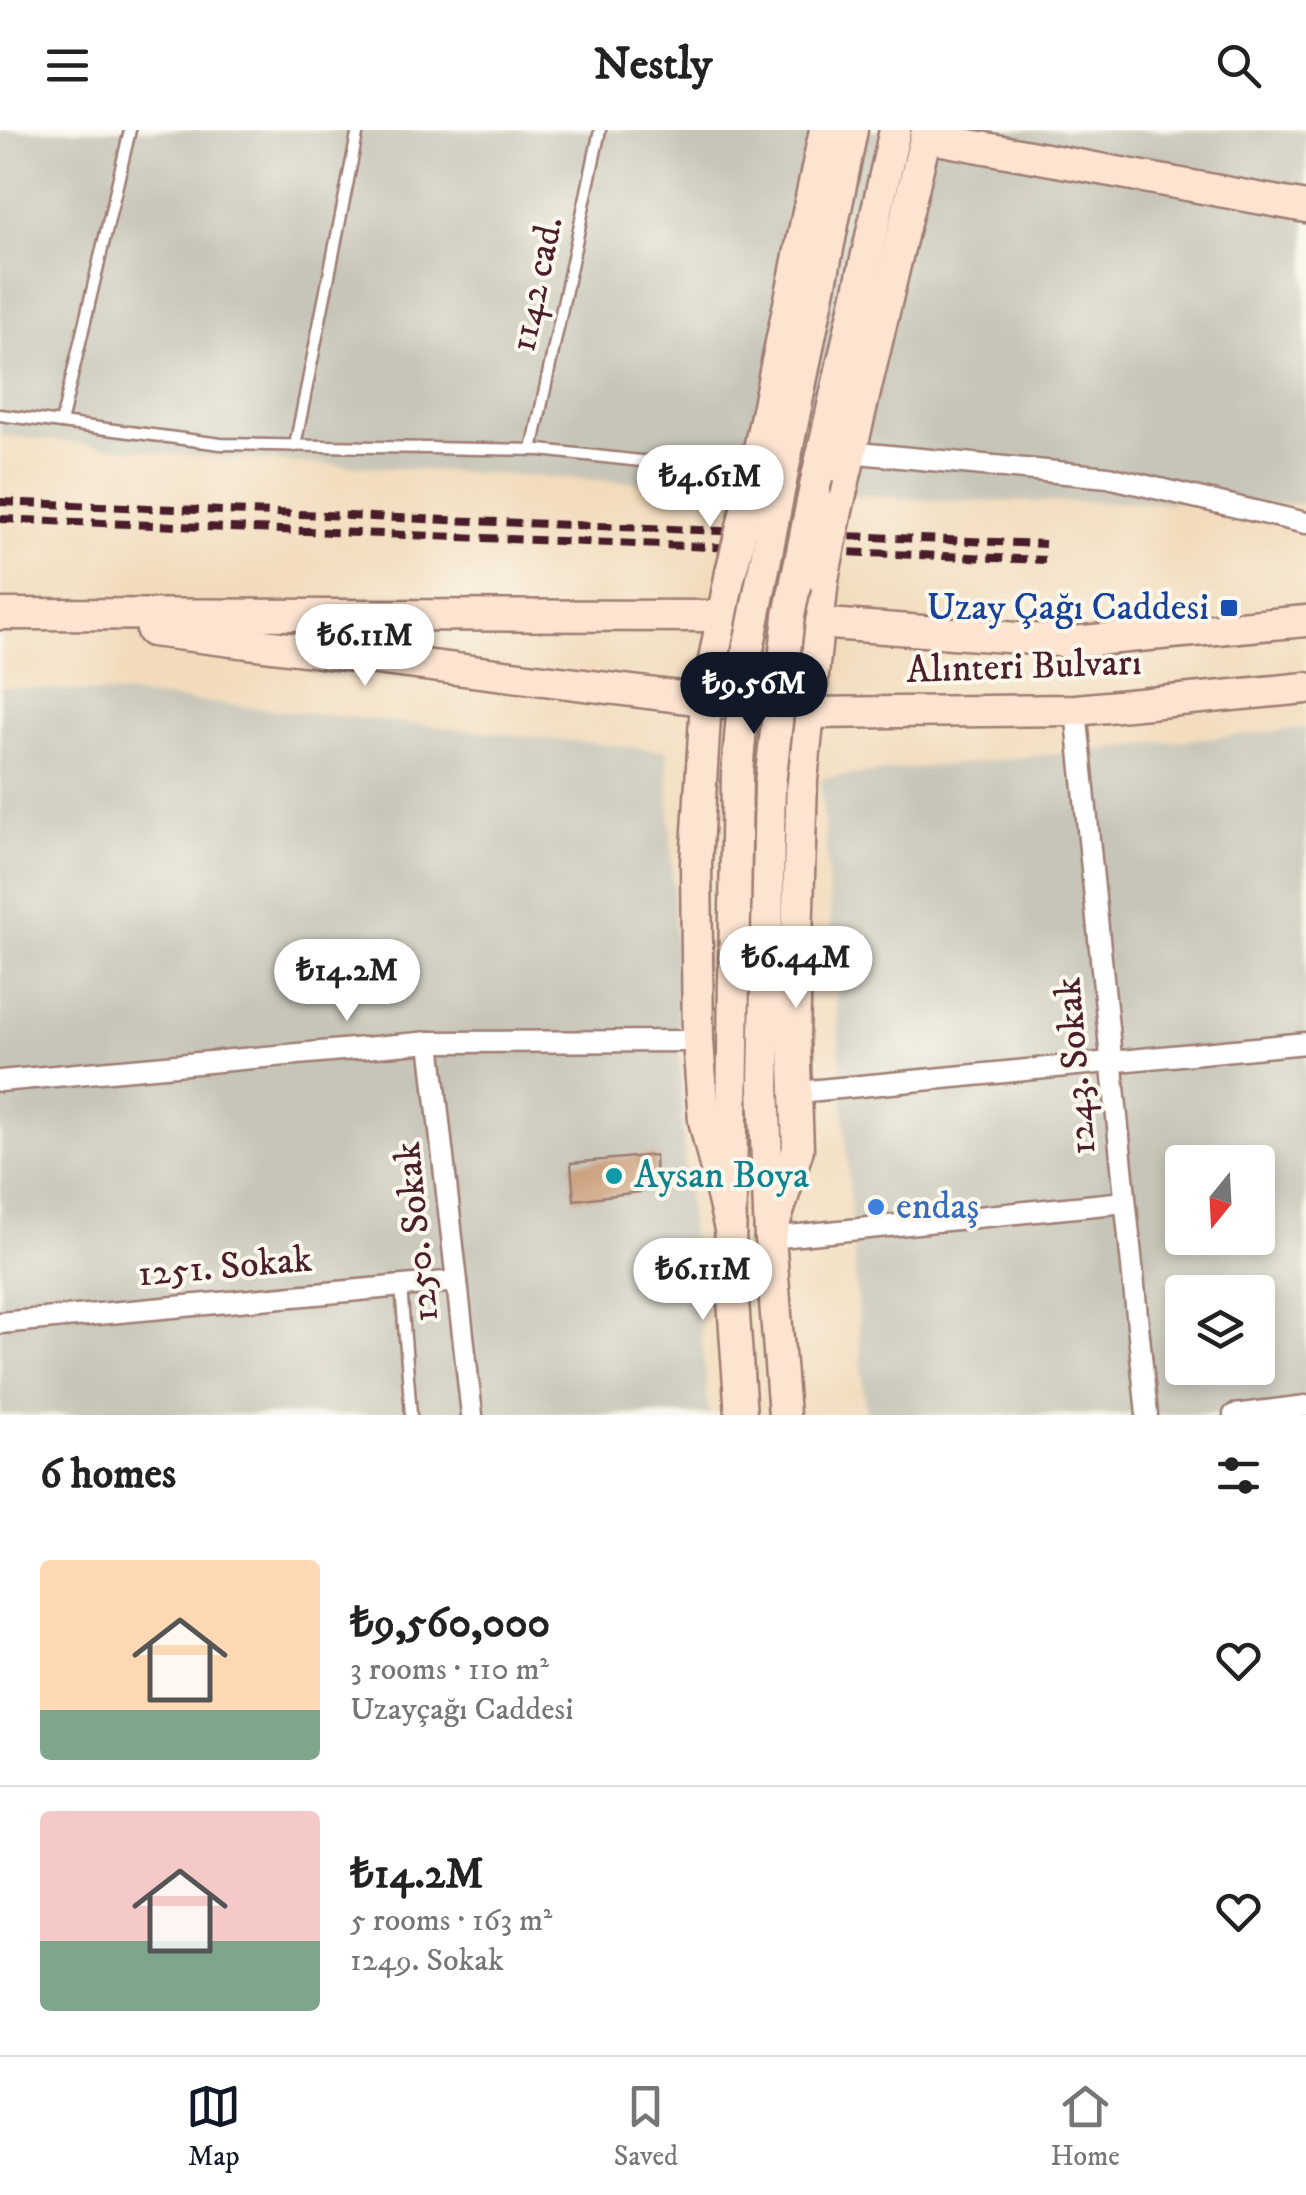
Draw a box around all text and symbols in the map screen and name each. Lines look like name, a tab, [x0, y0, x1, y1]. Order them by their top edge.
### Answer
text: Nestly	[594, 37, 712, 93]
icon: menu	[40, 38, 95, 93]
icon: search	[1211, 38, 1266, 93]
street label: 1142 cad.	[499, 212, 575, 356]
pin: ₺4.61M	[629, 445, 791, 530]
text: ₺4.61M	[659, 457, 761, 497]
place label: Uzay Çağı Caddesi	[926, 584, 1209, 632]
marker: Uzay Çağı Caddesi	[1218, 597, 1240, 619]
pin: ₺6.11M	[284, 604, 446, 689]
text: ₺6.11M	[317, 616, 413, 656]
street label: Alınteri Bulvarı	[906, 639, 1142, 695]
pin: ₺9.56M	[673, 652, 835, 737]
text: ₺9.56M	[702, 664, 806, 704]
pin: ₺6.44M	[715, 926, 877, 1011]
text: ₺6.44M	[742, 938, 850, 978]
pin: ₺14.2M	[266, 939, 428, 1024]
text: ₺14.2M	[296, 951, 398, 991]
street label: 1243. Sokak	[1044, 975, 1108, 1157]
street label: 1250. Sokak	[384, 1139, 450, 1324]
north arrow	[1165, 1145, 1275, 1255]
map controls	[1165, 1145, 1275, 1385]
place label: Aysan Boya	[634, 1152, 809, 1200]
marker: Aysan Boya	[603, 1165, 625, 1187]
place label: endaş	[896, 1183, 979, 1231]
marker: endaş	[865, 1196, 887, 1218]
street label: 1251. Sokak	[136, 1235, 314, 1299]
pin: ₺6.11M	[622, 1238, 784, 1323]
text: ₺6.11M	[655, 1250, 751, 1290]
button: layers	[1165, 1275, 1275, 1385]
icon: filters	[1211, 1448, 1266, 1503]
text: 6 homes	[40, 1449, 176, 1501]
text: ₺9,560,000	[350, 1598, 550, 1650]
icon: home	[120, 1600, 240, 1720]
icon: heart	[1211, 1633, 1266, 1688]
text: 3 rooms · 110 m²	[350, 1650, 549, 1690]
text: Uzayçağı Caddesi	[350, 1690, 573, 1730]
text: ₺14.2M	[350, 1849, 484, 1901]
icon: home	[120, 1851, 240, 1971]
icon: heart	[1211, 1884, 1266, 1939]
text: 5 rooms · 163 m²	[350, 1901, 552, 1941]
text: 1249. Sokak	[350, 1941, 504, 1981]
tab: Map	[186, 2079, 241, 2174]
tab: Saved	[614, 2079, 678, 2174]
tab: Home	[1051, 2079, 1120, 2174]

